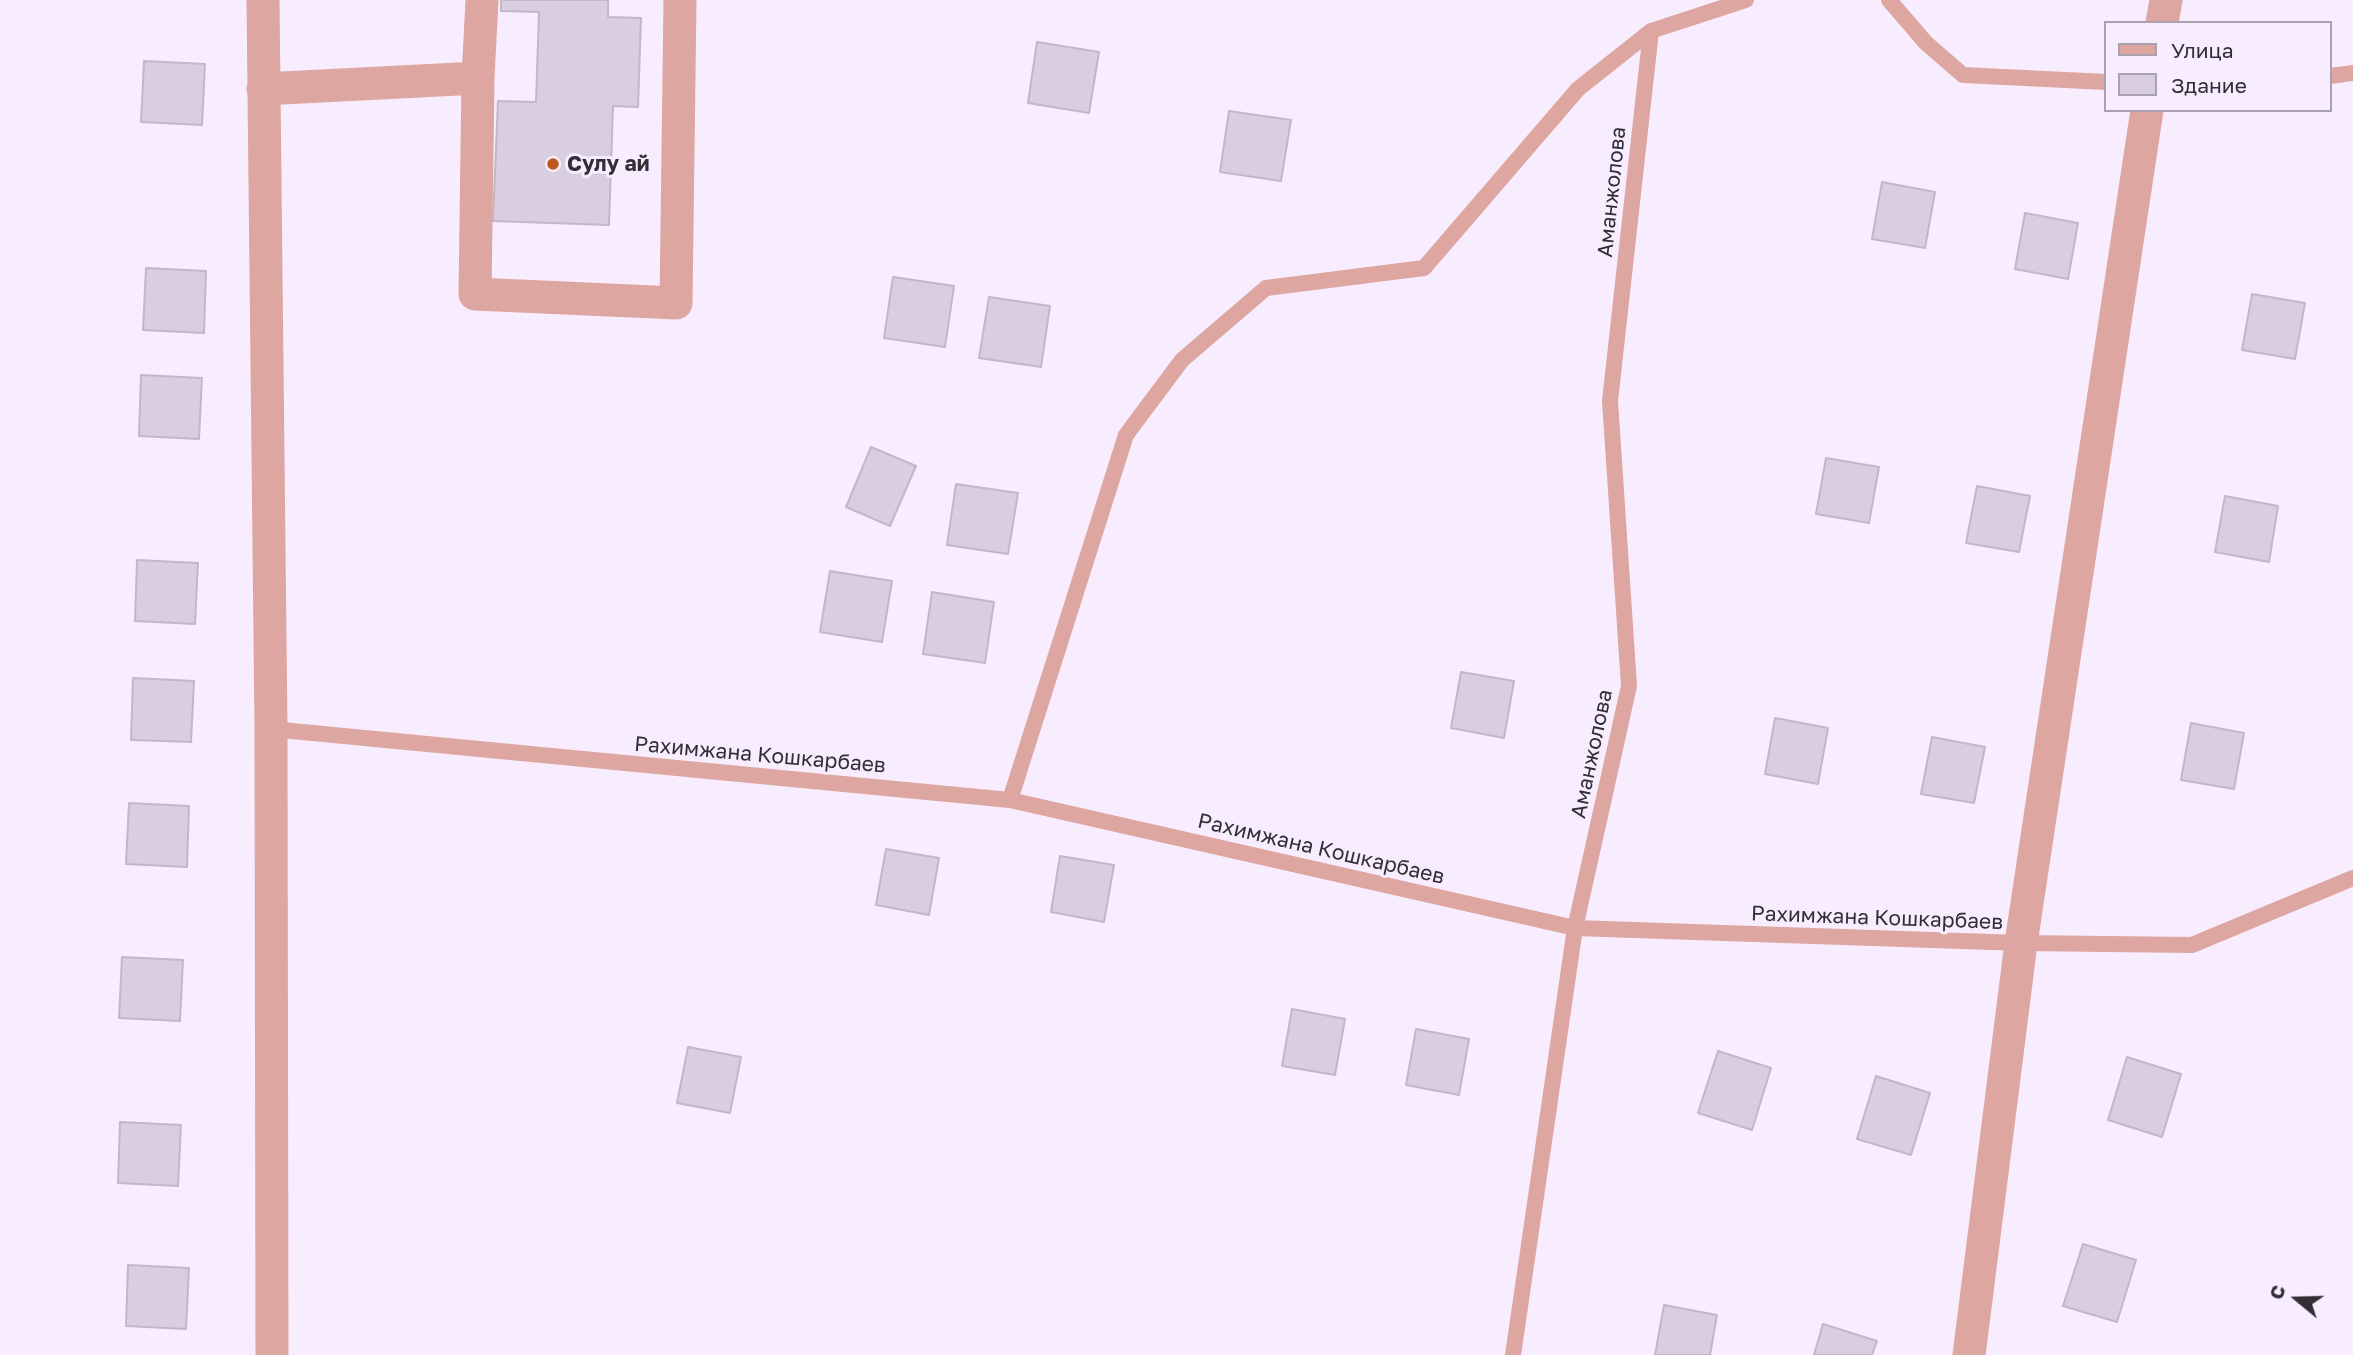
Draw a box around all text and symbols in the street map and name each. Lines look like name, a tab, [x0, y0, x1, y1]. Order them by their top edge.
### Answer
legend	[2104, 21, 2332, 112]
text: Улица	[2171, 37, 2234, 63]
text: Здание	[2171, 72, 2247, 98]
street label: Аманжолова	[1593, 125, 1631, 259]
place label: Сулу ай	[567, 151, 649, 177]
marker: Сулу ай	[545, 156, 561, 172]
street label: Аманжолова	[1566, 687, 1618, 821]
street label: Рахимжана Кошкарбаев	[633, 731, 887, 779]
street label: Рахимжана Кошкарбаев	[1195, 808, 1447, 890]
street label: Рахимжана Кошкарбаев	[1750, 901, 2004, 935]
north arrow	[2262, 1264, 2332, 1334]
text: С	[2264, 1282, 2290, 1302]

